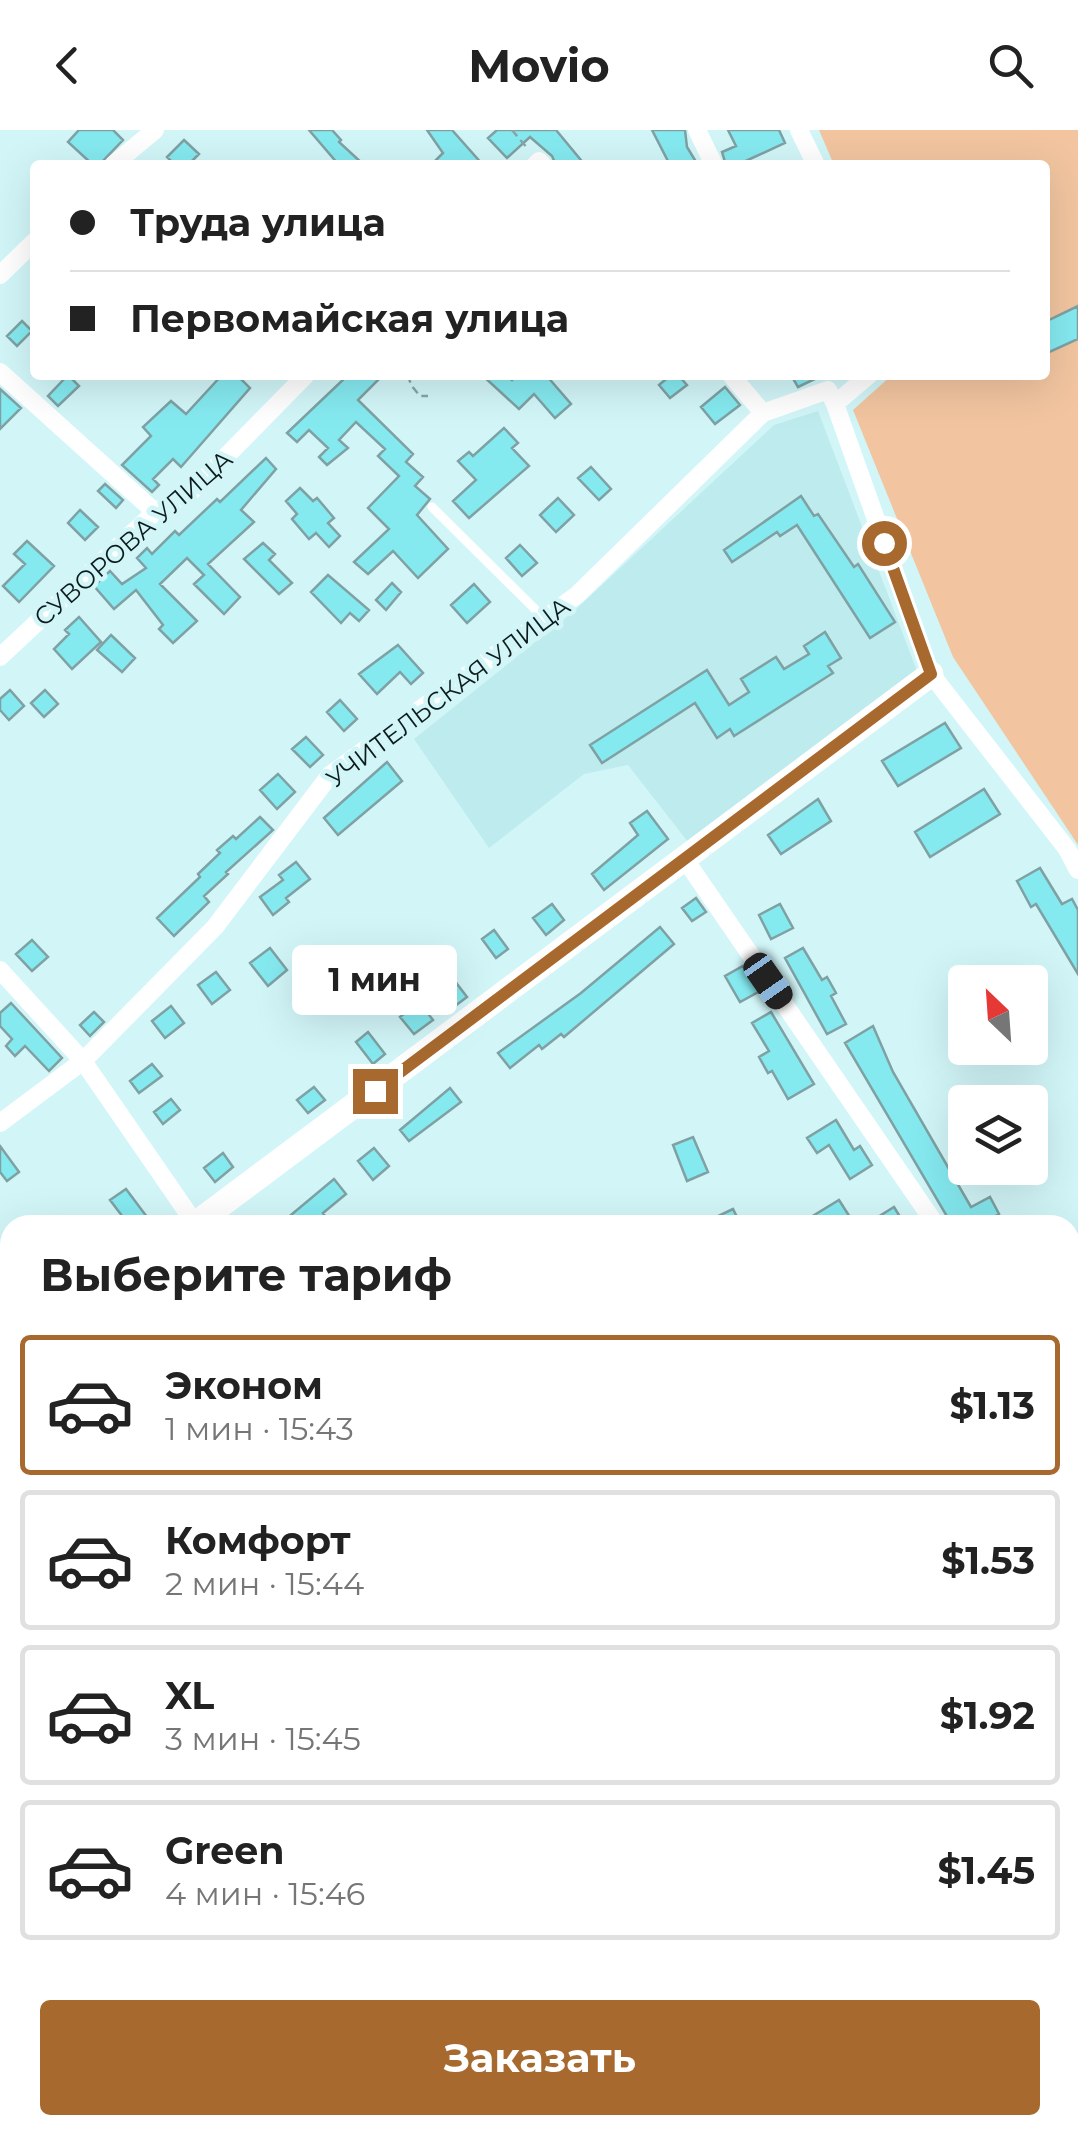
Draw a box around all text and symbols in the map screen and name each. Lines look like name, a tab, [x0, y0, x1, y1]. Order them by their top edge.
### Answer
icon: back	[40, 38, 95, 93]
text: Movio	[468, 38, 610, 93]
icon: search	[983, 38, 1038, 93]
text: Труда улица	[130, 199, 386, 246]
text: Первомайская улица	[130, 295, 569, 342]
street label: СУВОРОВА УЛИЦА	[28, 443, 239, 632]
route start	[862, 521, 907, 566]
street label: УЧИТЕЛЬСКАЯ УЛИЦА	[320, 590, 576, 793]
callout: 1 мин	[292, 946, 458, 1016]
car	[739, 948, 797, 1014]
text: 1 мин	[328, 960, 421, 999]
north arrow	[948, 965, 1048, 1065]
map controls	[948, 965, 1048, 1185]
route end	[353, 1069, 398, 1114]
button: layers	[948, 1085, 1048, 1185]
text: Выберите тариф	[40, 1247, 452, 1302]
icon: car	[45, 1360, 135, 1450]
text: Эконом	[165, 1362, 323, 1409]
text: $1.13	[950, 1382, 1035, 1429]
text: 1 мин · 15:43	[165, 1409, 354, 1448]
icon: car	[45, 1515, 135, 1605]
text: Комфорт	[165, 1517, 351, 1564]
text: $1.53	[941, 1537, 1035, 1584]
text: 2 мин · 15:44	[165, 1564, 364, 1603]
icon: car	[45, 1670, 135, 1760]
text: XL	[165, 1672, 214, 1719]
text: $1.92	[940, 1692, 1035, 1739]
text: 3 мин · 15:45	[165, 1719, 361, 1758]
icon: car	[45, 1825, 135, 1915]
text: Green	[165, 1827, 285, 1874]
text: $1.45	[938, 1847, 1035, 1894]
text: 4 мин · 15:46	[165, 1874, 365, 1913]
button: Заказать	[40, 2000, 1040, 2115]

